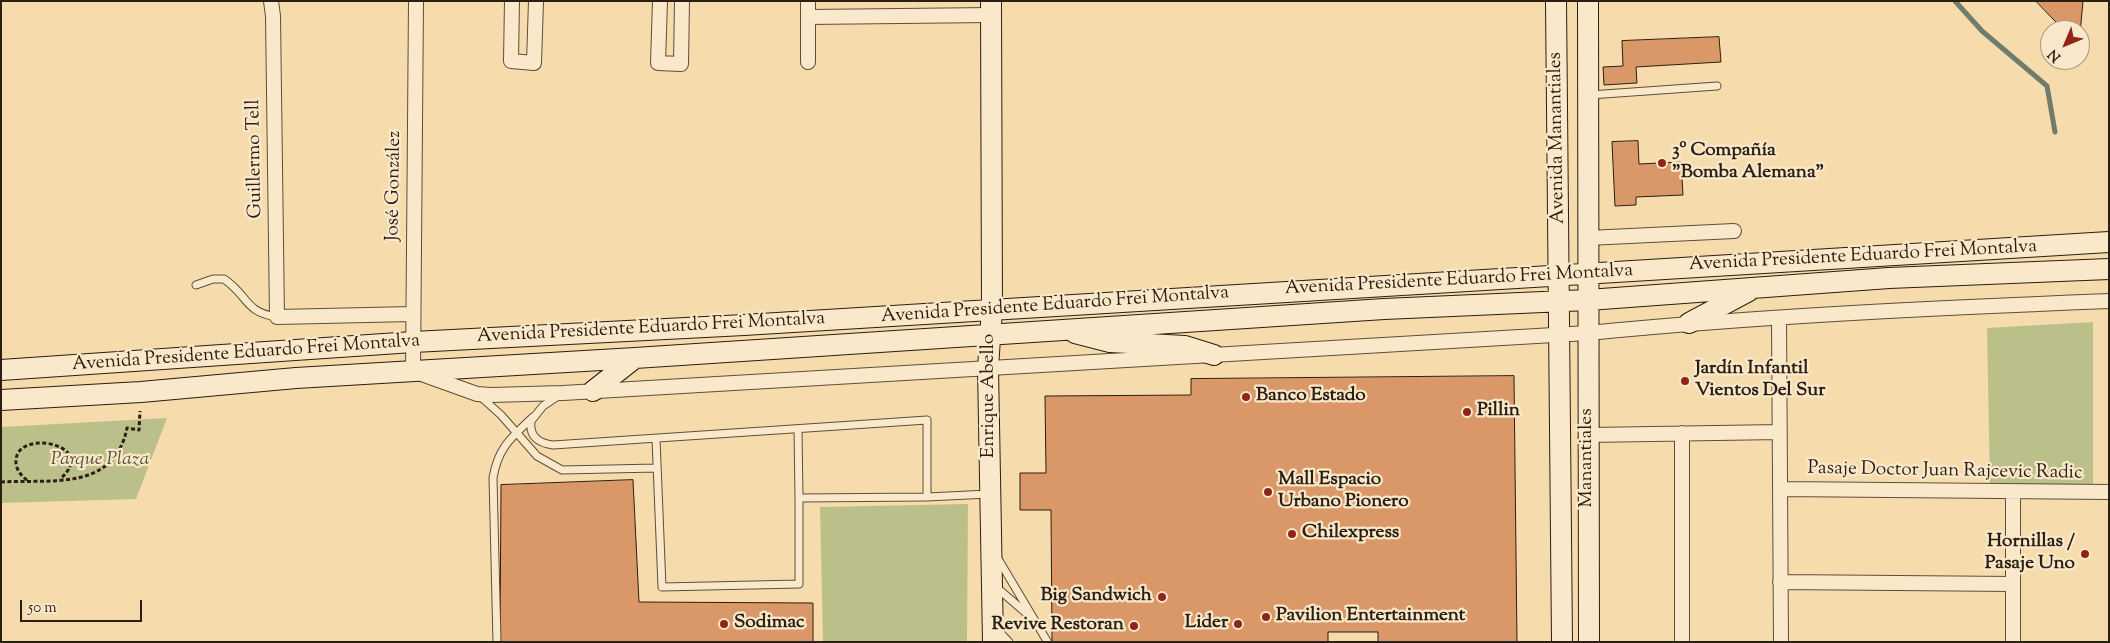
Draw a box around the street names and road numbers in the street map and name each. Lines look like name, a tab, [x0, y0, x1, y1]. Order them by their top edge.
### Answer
street label: Avenida Manantiales	[1545, 52, 1571, 224]
street label: Guillermo Tell	[244, 99, 268, 219]
street label: José González	[383, 131, 407, 241]
street label: Avenida Presidente Eduardo Frei Montalva	[1688, 236, 2038, 278]
street label: Avenida Presidente Eduardo Frei Montalva	[1284, 260, 1634, 302]
street label: Avenida Presidente Eduardo Frei Montalva	[880, 282, 1230, 330]
street label: Avenida Presidente Eduardo Frei Montalva	[476, 308, 826, 350]
street label: Avenida Presidente Eduardo Frei Montalva	[71, 330, 421, 378]
street label: Enrique Abello	[979, 334, 1001, 458]
street label: Manantiales	[1577, 408, 1599, 508]
street label: Pasaje Doctor Juan Rajcevic Radic	[1807, 458, 2083, 486]

